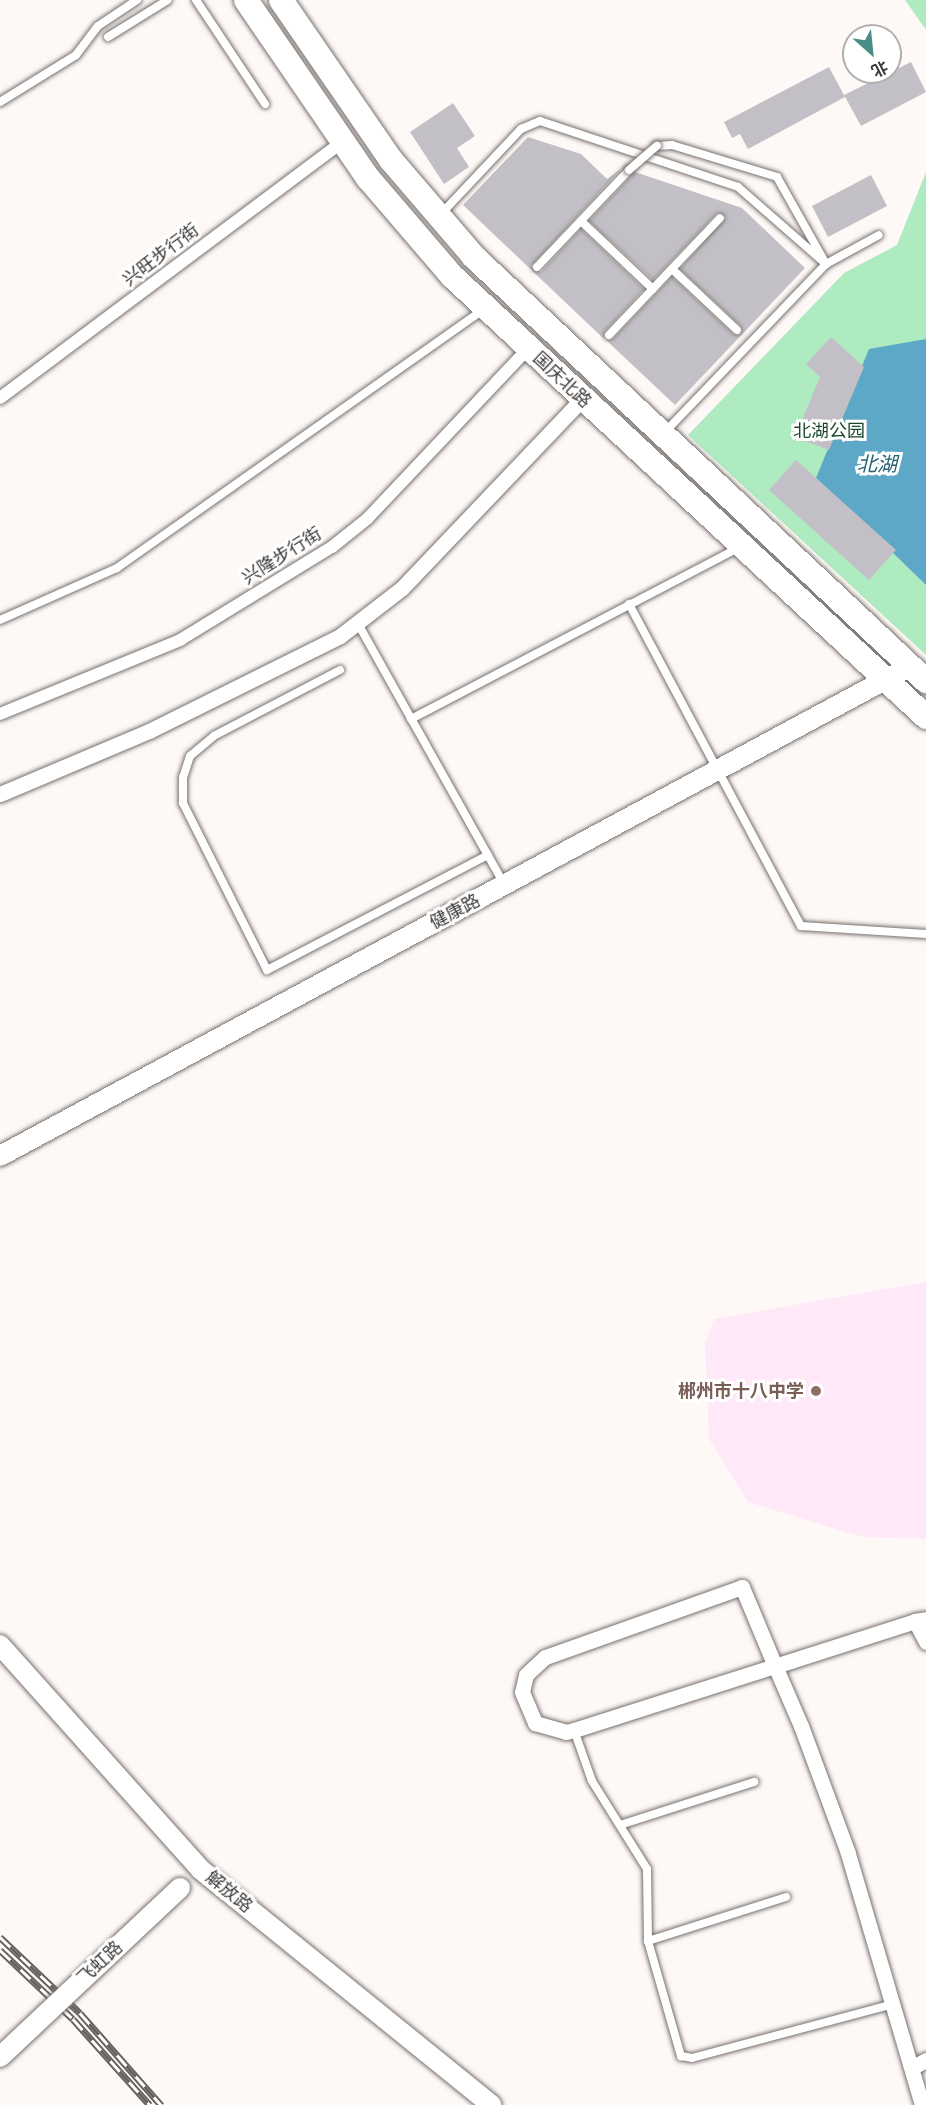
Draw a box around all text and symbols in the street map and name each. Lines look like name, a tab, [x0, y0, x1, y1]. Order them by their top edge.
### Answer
north arrow	[842, 24, 902, 84]
text: 北	[869, 57, 890, 80]
street label: 兴旺步行街	[119, 219, 203, 291]
street label: 国庆北路	[528, 348, 596, 412]
park label: 北湖公园	[793, 420, 865, 442]
water label: 北湖	[857, 452, 897, 476]
street label: 兴隆步行街	[238, 523, 326, 589]
street label: 健康路	[426, 890, 484, 934]
place label: 郴州市十八中学	[678, 1380, 804, 1402]
marker: 郴州市十八中学	[809, 1384, 823, 1398]
street label: 解放路	[201, 1867, 257, 1917]
street label: 飞虹路	[73, 1937, 127, 1989]

